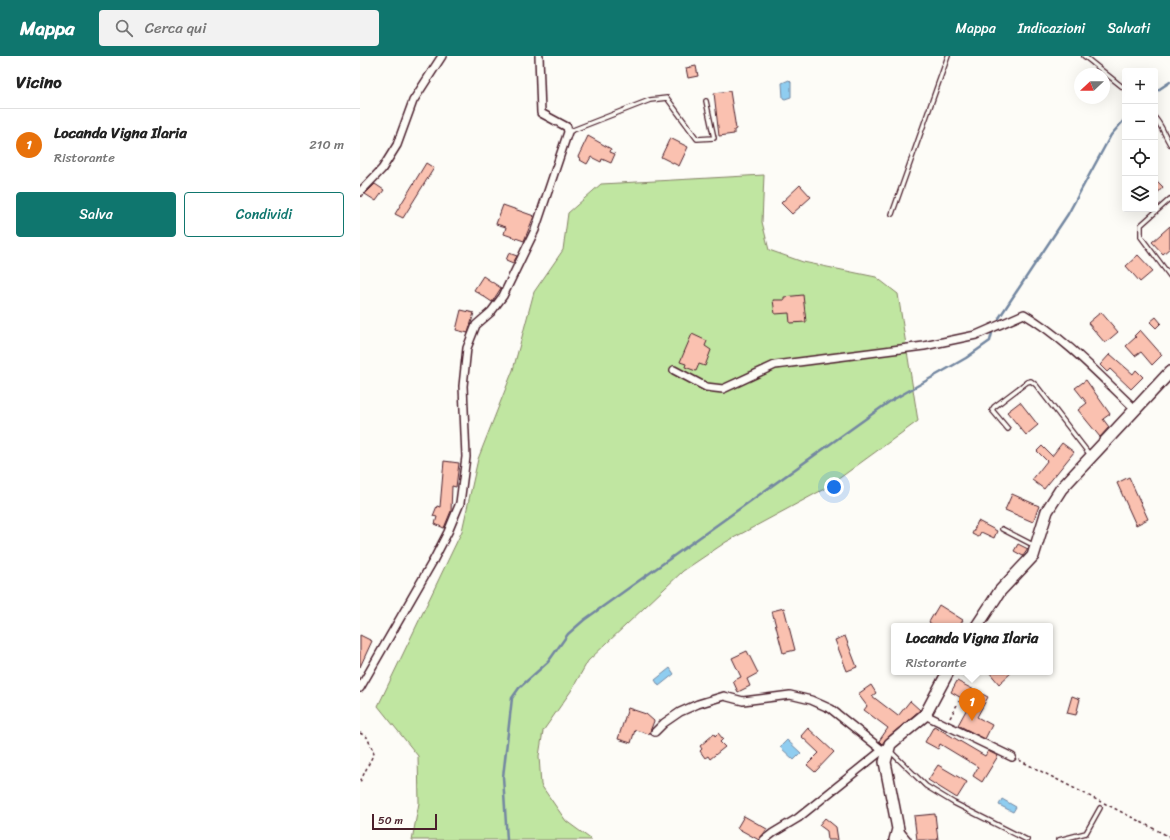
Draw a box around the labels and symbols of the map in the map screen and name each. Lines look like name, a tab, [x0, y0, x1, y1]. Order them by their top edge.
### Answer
north arrow	[1074, 68, 1110, 104]
your location	[824, 477, 844, 497]
pin: 1	[959, 688, 985, 721]
scale bar	[372, 812, 437, 831]

